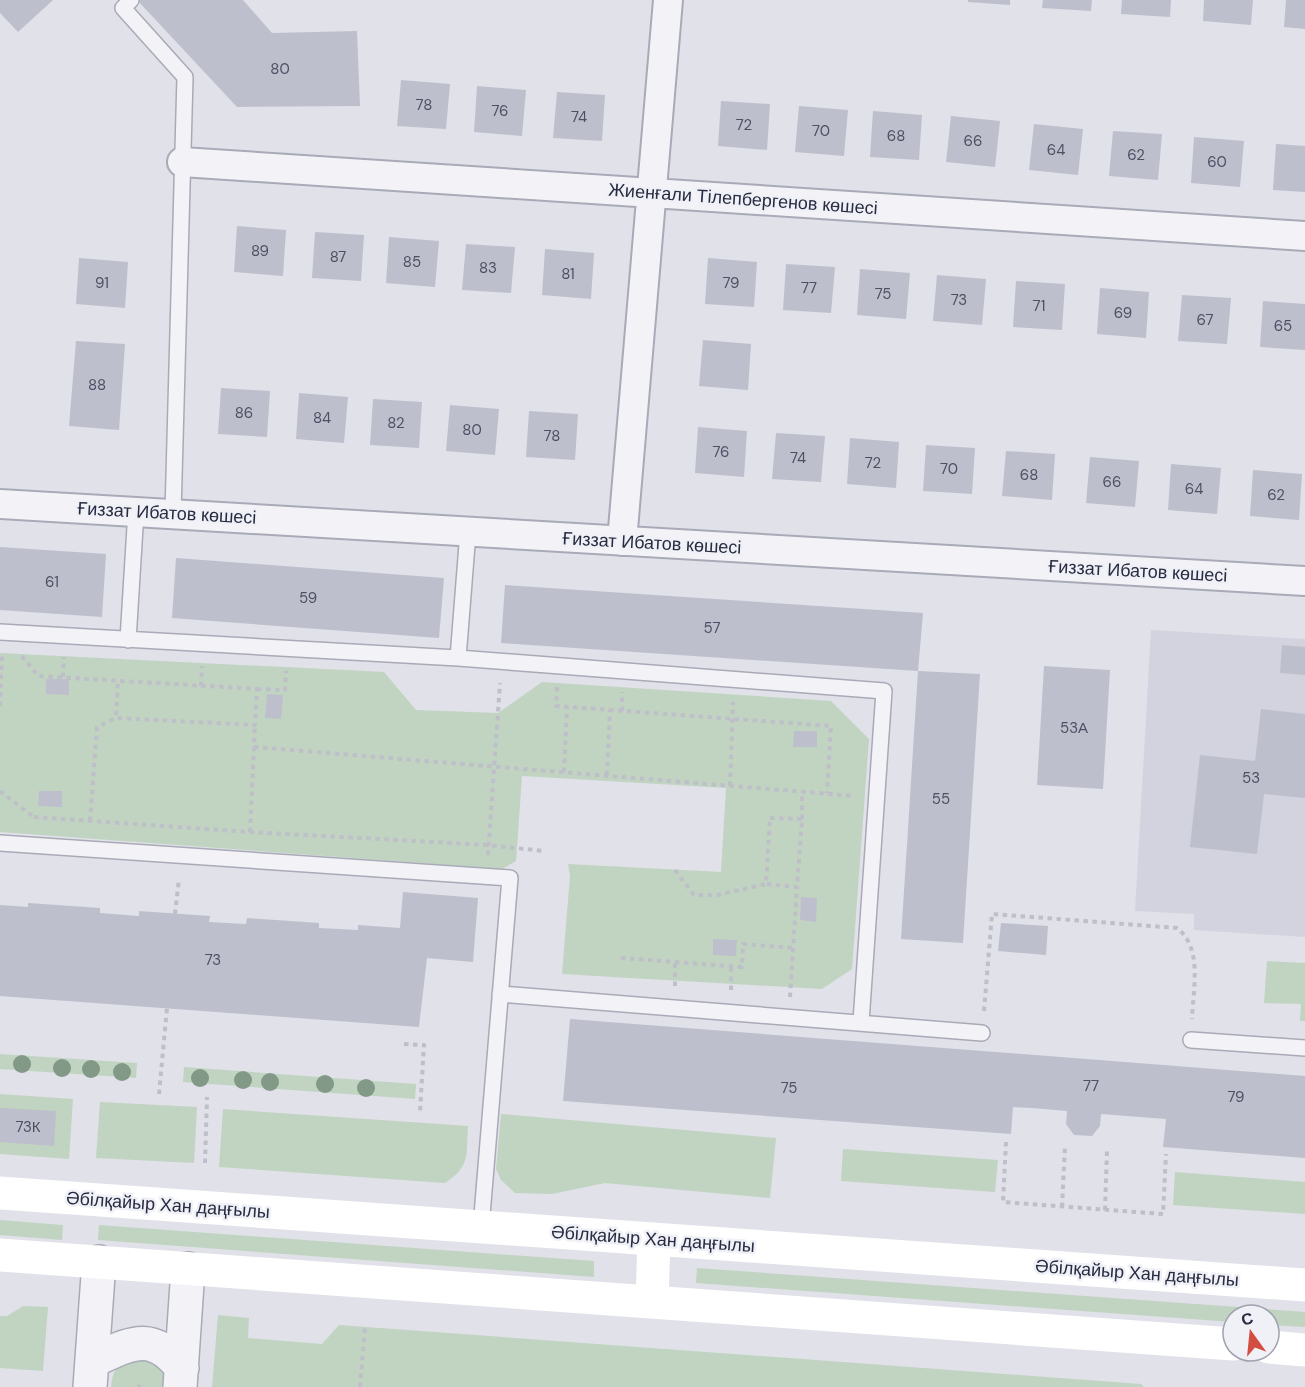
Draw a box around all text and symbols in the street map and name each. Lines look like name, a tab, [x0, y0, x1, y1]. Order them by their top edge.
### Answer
house number: 80	[270, 59, 290, 79]
house number: 78	[416, 95, 432, 115]
house number: 76	[491, 101, 509, 121]
house number: 74	[571, 107, 587, 127]
house number: 72	[736, 115, 752, 135]
house number: 70	[812, 121, 830, 141]
house number: 68	[887, 126, 905, 146]
house number: 66	[964, 131, 982, 151]
house number: 64	[1047, 140, 1065, 160]
house number: 62	[1127, 145, 1145, 165]
house number: 60	[1207, 152, 1227, 172]
street label: Жиенғали Тілепбергенов көшесі	[608, 178, 878, 220]
house number: 89	[251, 241, 269, 261]
house number: 87	[330, 247, 346, 267]
house number: 85	[403, 252, 421, 272]
house number: 83	[479, 258, 497, 278]
house number: 81	[561, 264, 575, 284]
house number: 91	[95, 273, 109, 293]
house number: 79	[722, 273, 740, 293]
house number: 77	[801, 278, 817, 298]
house number: 75	[875, 284, 891, 304]
house number: 73	[951, 290, 967, 310]
house number: 71	[1033, 296, 1045, 316]
house number: 69	[1114, 303, 1132, 323]
house number: 67	[1196, 310, 1214, 330]
house number: 65	[1274, 316, 1292, 336]
house number: 88	[88, 375, 106, 395]
house number: 86	[235, 403, 253, 423]
house number: 84	[313, 408, 331, 428]
house number: 82	[387, 413, 405, 433]
house number: 80	[462, 420, 482, 440]
house number: 78	[544, 426, 560, 446]
house number: 76	[712, 442, 730, 462]
house number: 74	[790, 448, 806, 468]
house number: 72	[865, 453, 881, 473]
house number: 70	[940, 459, 958, 479]
house number: 68	[1020, 465, 1038, 485]
house number: 66	[1103, 472, 1121, 492]
house number: 64	[1185, 479, 1203, 499]
house number: 62	[1267, 485, 1285, 505]
street label: Ғиззат Ибатов көшесі	[76, 496, 257, 530]
street label: Ғиззат Ибатов көшесі	[561, 526, 742, 560]
street label: Ғиззат Ибатов көшесі	[1047, 554, 1228, 588]
house number: 61	[45, 572, 59, 592]
house number: 59	[299, 588, 317, 608]
house number: 57	[704, 618, 720, 638]
house number: 53А	[1060, 718, 1088, 738]
house number: 53	[1242, 768, 1260, 788]
house number: 55	[932, 789, 950, 809]
house number: 73	[205, 950, 221, 970]
house number: 77	[1083, 1076, 1099, 1096]
house number: 75	[781, 1078, 797, 1098]
house number: 79	[1227, 1087, 1245, 1107]
house number: 73К	[15, 1117, 41, 1137]
street label: Әбілқайыр Хан даңғылы	[65, 1186, 271, 1224]
street label: Әбілқайыр Хан даңғылы	[550, 1220, 756, 1258]
street label: Әбілқайыр Хан даңғылы	[1034, 1254, 1240, 1292]
north arrow	[1221, 1303, 1281, 1363]
text: С	[1239, 1307, 1256, 1331]

